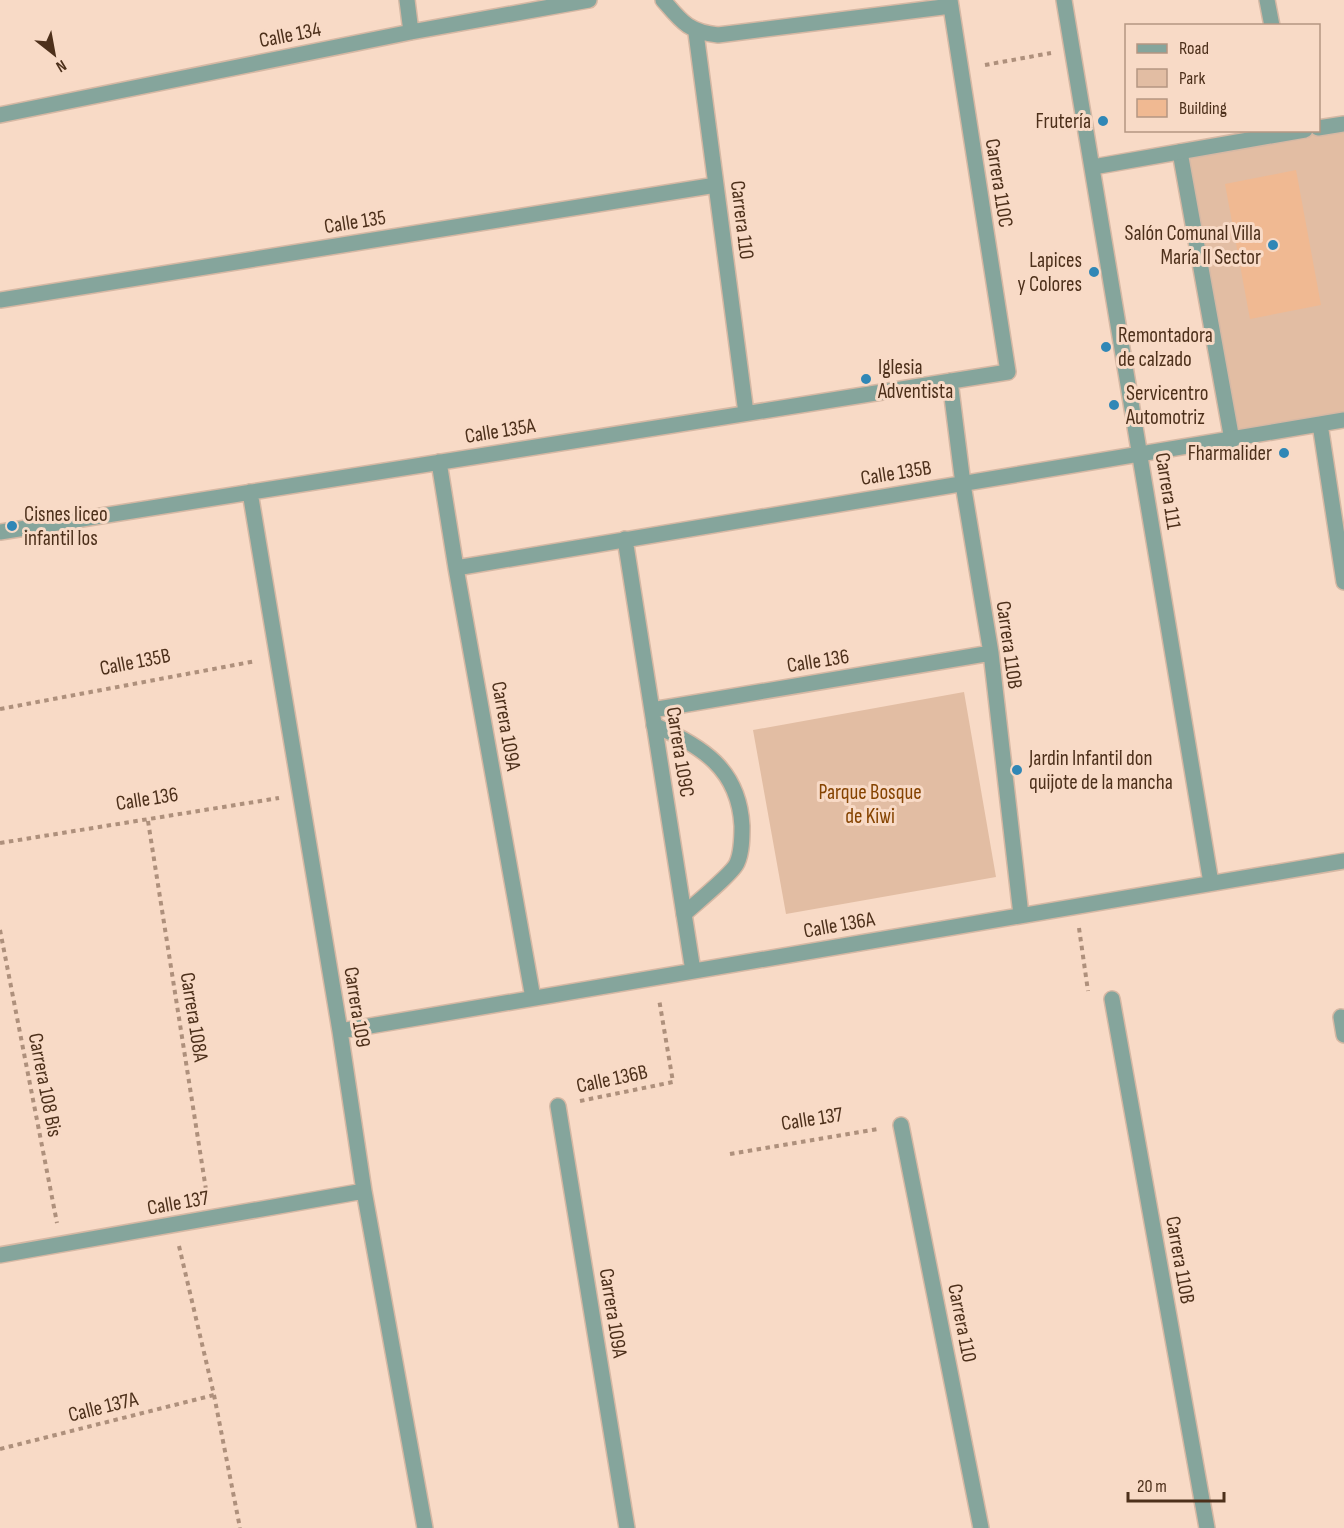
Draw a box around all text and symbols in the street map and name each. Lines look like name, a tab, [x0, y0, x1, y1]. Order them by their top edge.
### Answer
street label: Calle 134	[257, 17, 323, 53]
north arrow	[24, 24, 84, 84]
legend	[1125, 24, 1320, 132]
text: Road	[1179, 38, 1209, 59]
text: N	[52, 55, 70, 76]
text: Park	[1179, 68, 1205, 89]
text: Building	[1179, 98, 1227, 119]
place label: Frutería	[1036, 109, 1091, 134]
marker: Frutería	[1096, 114, 1110, 128]
street label: Carrera 110C	[980, 137, 1018, 229]
street label: Carrera 110	[725, 179, 759, 261]
street label: Calle 135	[322, 205, 388, 239]
place label: Salón Comunal Villa María II Sector	[1124, 221, 1261, 270]
marker: Salón Comunal Villa María II Sector	[1266, 238, 1280, 252]
place label: Lapices y Colores	[1018, 248, 1082, 297]
marker: Lapices y Colores	[1087, 265, 1101, 279]
place label: Remontadora de calzado	[1118, 323, 1213, 372]
marker: Remontadora de calzado	[1099, 340, 1113, 354]
place label: Iglesia Adventista	[877, 355, 953, 404]
marker: Iglesia Adventista	[859, 372, 873, 386]
place label: Servicentro Automotriz	[1125, 381, 1208, 430]
marker: Servicentro Automotriz	[1107, 398, 1121, 412]
street label: Calle 135A	[463, 413, 538, 449]
place label: Fharmalider	[1188, 441, 1272, 466]
marker: Fharmalider	[1277, 446, 1291, 460]
street label: Carrera 111	[1150, 451, 1186, 532]
street label: Calle 135B	[859, 455, 933, 491]
place label: Cisnes liceo infantil los	[24, 502, 108, 551]
marker: Cisnes liceo infantil los	[5, 519, 19, 533]
street label: Carrera 110B	[990, 599, 1028, 691]
street label: Calle 135B	[98, 643, 172, 681]
street label: Calle 136	[785, 644, 851, 678]
street label: Carrera 109A	[486, 679, 526, 774]
street label: Carrera 109C	[661, 705, 699, 799]
place label: Jardin Infantil don quijote de la mancha	[1028, 746, 1173, 795]
marker: Jardin Infantil don quijote de la mancha	[1010, 763, 1024, 777]
park label: Parque Bosque de Kiwi	[818, 780, 922, 829]
street label: Calle 136	[114, 782, 180, 816]
street label: Calle 136A	[801, 906, 878, 944]
street label: Carrera 109	[338, 965, 376, 1049]
street label: Carrera 108A	[175, 971, 214, 1064]
street label: Carrera 108 Bis	[23, 1031, 67, 1139]
street label: Calle 136B	[574, 1059, 650, 1099]
street label: Calle 137	[779, 1102, 845, 1136]
street label: Calle 137	[145, 1185, 211, 1221]
street label: Carrera 110B	[1160, 1214, 1200, 1306]
street label: Carrera 109A	[594, 1266, 633, 1360]
street label: Carrera 110	[942, 1282, 982, 1364]
street label: Calle 137A	[66, 1386, 141, 1428]
scale bar	[1128, 1465, 1224, 1503]
text: 20 m	[1137, 1476, 1167, 1497]

